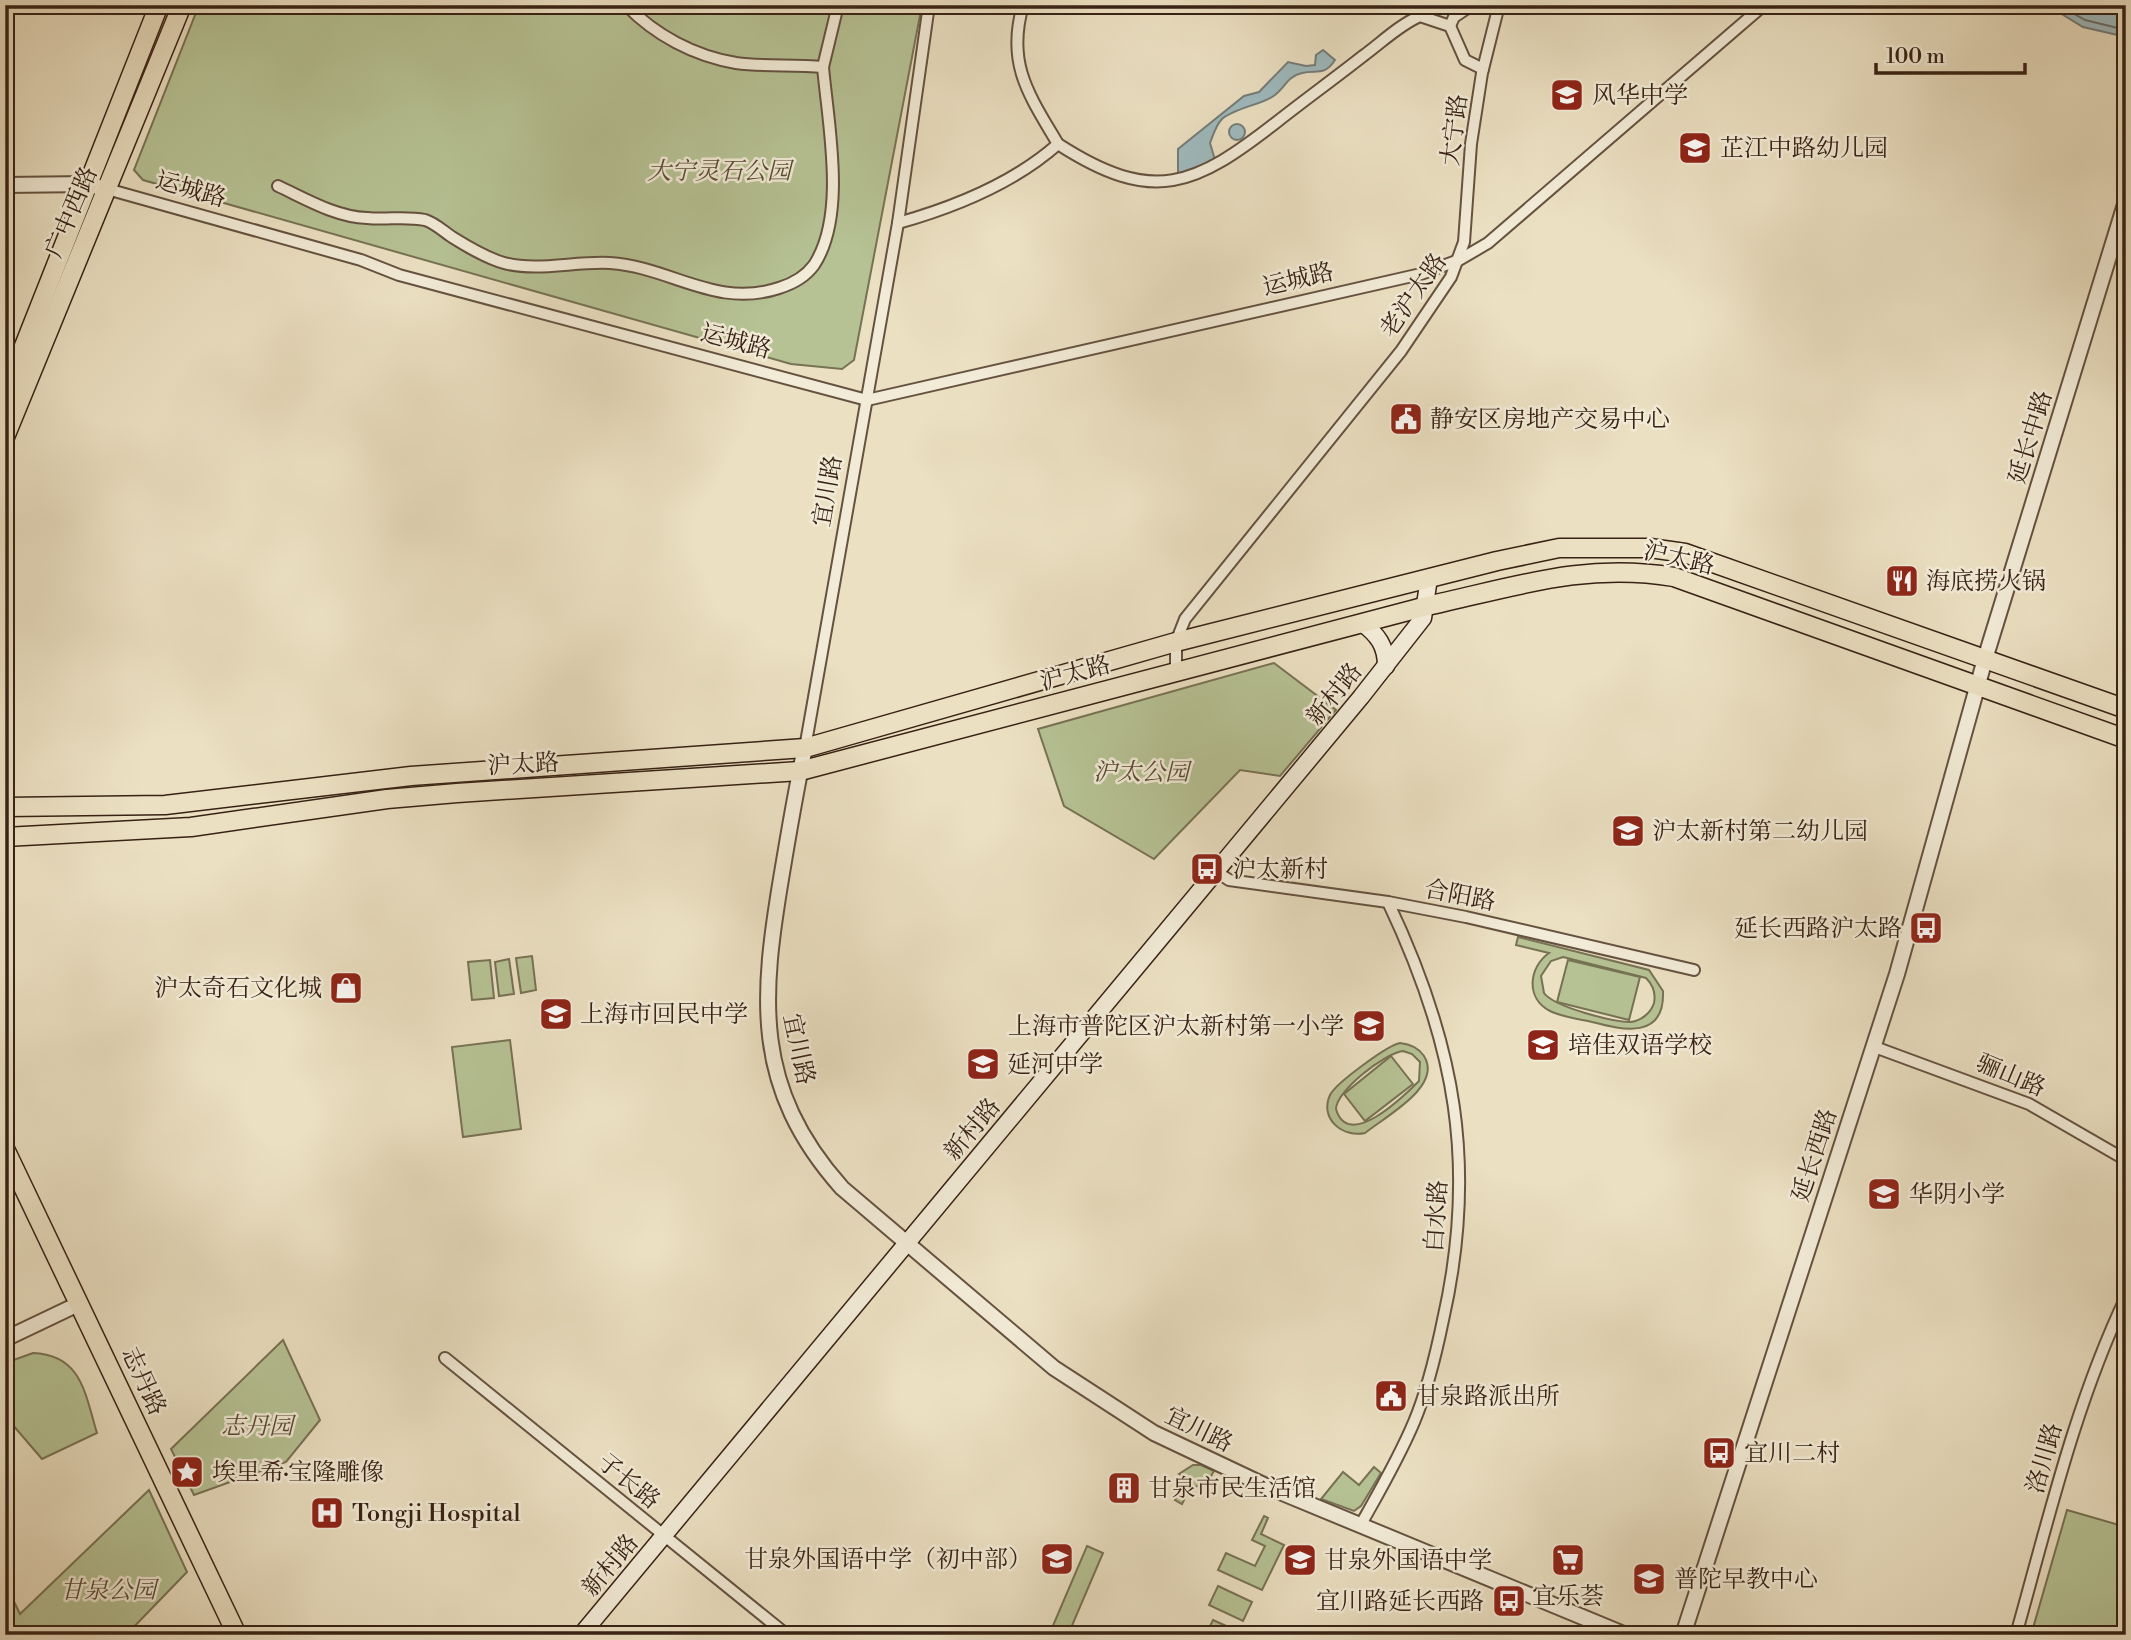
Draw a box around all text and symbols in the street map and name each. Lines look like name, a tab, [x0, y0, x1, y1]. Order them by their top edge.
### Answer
scale bar	[1876, 32, 2024, 76]
text: 100 m	[1886, 44, 1945, 70]
school or university icon: 风华中学	[1548, 76, 1586, 114]
place label: 风华中学	[1592, 81, 1688, 111]
street label: 大宁路	[1436, 93, 1474, 168]
school or university icon: 芷江中路幼儿园	[1676, 129, 1714, 167]
place label: 芷江中路幼儿园	[1720, 134, 1888, 164]
park label: 大宁灵石公园	[647, 157, 795, 187]
street label: 广中西路	[39, 162, 104, 262]
street label: 运城路	[152, 166, 229, 214]
street label: 老沪太路	[1374, 248, 1454, 343]
street label: 运城路	[1260, 257, 1337, 303]
street label: 运城路	[697, 318, 774, 366]
street label: 延长中路	[2003, 387, 2059, 488]
public building icon: 静安区房地产交易中心	[1387, 400, 1425, 438]
place label: 静安区房地产交易中心	[1430, 405, 1670, 435]
street label: 宜川路	[807, 453, 849, 529]
street label: 沪太路	[1640, 536, 1717, 582]
restaurant icon: 海底捞火锅	[1883, 562, 1921, 600]
place label: 海底捞火锅	[1926, 567, 2046, 597]
street label: 沪太路	[1037, 650, 1114, 698]
street label: 新村路	[1300, 657, 1369, 732]
street label: 沪太路	[486, 748, 560, 782]
park label: 沪太公园	[1093, 758, 1193, 788]
school or university icon: 沪太新村第二幼儿园	[1609, 812, 1647, 850]
place label: 沪太新村第二幼儿园	[1652, 817, 1868, 847]
bus stop icon: 沪太新村	[1188, 850, 1226, 888]
place label: 沪太新村	[1232, 855, 1328, 885]
street label: 合阳路	[1422, 874, 1498, 918]
bus stop icon: 延长西路沪太路	[1907, 909, 1945, 947]
place label: 延长西路沪太路	[1734, 914, 1902, 944]
shop icon: 沪太奇石文化城	[327, 969, 365, 1007]
place label: 沪太奇石文化城	[154, 974, 322, 1004]
school or university icon: 上海市回民中学	[537, 995, 575, 1033]
place label: 上海市回民中学	[580, 1000, 748, 1030]
school or university icon: 上海市普陀区沪太新村第一小学	[1350, 1007, 1388, 1045]
street label: 宜川路	[776, 1011, 820, 1088]
place label: 上海市普陀区沪太新村第一小学	[1008, 1012, 1344, 1042]
school or university icon: 培佳双语学校	[1524, 1026, 1562, 1064]
place label: 培佳双语学校	[1568, 1031, 1712, 1061]
school or university icon: 延河中学	[964, 1045, 1002, 1083]
street label: 骊山路	[1972, 1048, 2050, 1104]
place label: 延河中学	[1007, 1050, 1103, 1080]
street label: 新村路	[938, 1092, 1007, 1167]
street label: 延长西路	[1786, 1105, 1844, 1206]
school or university icon: 华阴小学	[1865, 1175, 1903, 1213]
street label: 白水路	[1420, 1179, 1454, 1253]
place label: 华阴小学	[1909, 1180, 2005, 1210]
street label: 志丹路	[114, 1342, 172, 1420]
public building icon: 甘泉路派出所	[1372, 1377, 1410, 1415]
place label: 甘泉路派出所	[1416, 1382, 1560, 1412]
street label: 宜川路	[1160, 1401, 1237, 1459]
park label: 志丹园	[221, 1412, 297, 1442]
street label: 洛川路	[2021, 1420, 2069, 1497]
bus stop icon: 宜川二村	[1700, 1434, 1738, 1472]
place label: 宜川二村	[1744, 1439, 1840, 1469]
street label: 子长路	[591, 1447, 666, 1516]
place icon: 埃里希·宝隆雕像	[168, 1453, 206, 1491]
place label: 埃里希·宝隆雕像	[212, 1458, 384, 1488]
building icon: 甘泉市民生活馆	[1105, 1469, 1143, 1507]
place label: 甘泉市民生活馆	[1148, 1474, 1316, 1504]
hospital icon: Tongji Hospital	[308, 1494, 346, 1532]
place label: Tongji Hospital	[352, 1499, 521, 1529]
street label: 新村路	[576, 1528, 645, 1603]
school or university icon: 甘泉外国语中学（初中部）	[1038, 1540, 1076, 1578]
school or university icon: 甘泉外国语中学	[1281, 1541, 1319, 1579]
supermarket icon: 宜乐荟	[1549, 1541, 1587, 1579]
place label: 甘泉外国语中学（初中部）	[744, 1545, 1032, 1575]
place label: 甘泉外国语中学	[1324, 1546, 1492, 1576]
school or university icon: 普陀早教中心	[1630, 1560, 1668, 1598]
place label: 普陀早教中心	[1674, 1565, 1818, 1595]
park label: 甘泉公园	[60, 1576, 160, 1606]
bus stop icon: 宜川路延长西路	[1490, 1582, 1528, 1620]
place label: 宜乐荟	[1532, 1582, 1604, 1612]
place label: 宜川路延长西路	[1316, 1587, 1484, 1617]

